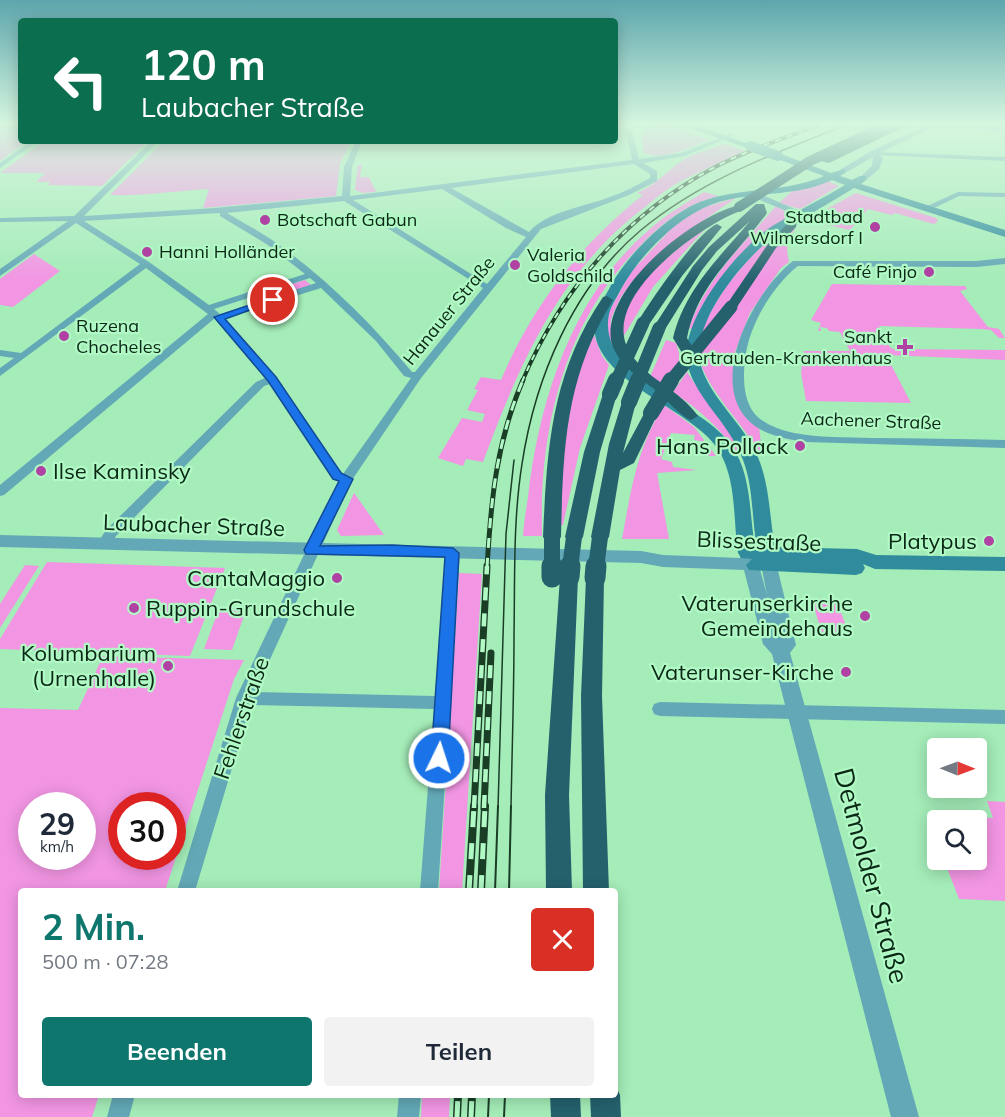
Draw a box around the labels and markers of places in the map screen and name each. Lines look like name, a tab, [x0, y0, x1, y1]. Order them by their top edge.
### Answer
place label: Stadtbad Wilmersdorf I	[750, 205, 863, 249]
place label: Botschaft Gabun	[277, 208, 417, 231]
marker: Botschaft Gabun	[258, 213, 272, 227]
marker: Stadtbad Wilmersdorf I	[868, 220, 882, 234]
place label: Hanni Holländer	[159, 240, 295, 263]
place label: Valeria Goldschild	[527, 243, 613, 287]
marker: Hanni Holländer	[140, 245, 154, 259]
marker: Valeria Goldschild	[508, 258, 522, 272]
place label: Café Pinjo	[833, 260, 917, 283]
marker: Café Pinjo	[922, 265, 936, 279]
pin	[247, 274, 298, 325]
place label: Ruzena Chocheles	[76, 314, 161, 358]
place label: Sankt Gertrauden-Krankenhaus	[680, 325, 892, 369]
marker: Ruzena Chocheles	[57, 329, 71, 343]
marker: Sankt Gertrauden-Krankenhaus	[896, 338, 914, 356]
place label: Hans Pollack	[656, 432, 789, 460]
marker: Hans Pollack	[793, 439, 807, 453]
place label: Ilse Kaminsky	[53, 457, 191, 485]
marker: Ilse Kaminsky	[34, 464, 48, 478]
place label: Platypus	[888, 527, 977, 555]
marker: Platypus	[982, 534, 996, 548]
place label: CantaMaggio	[187, 564, 325, 592]
marker: CantaMaggio	[330, 571, 344, 585]
place label: Vaterunserkirche Gemeindehaus	[682, 589, 853, 642]
place label: Ruppin-Grundschule	[146, 594, 355, 622]
marker: Ruppin-Grundschule	[127, 601, 141, 615]
marker: Vaterunserkirche Gemeindehaus	[858, 609, 872, 623]
place label: Kolumbarium (Urnenhalle)	[21, 639, 156, 692]
place label: Vaterunser-Kirche	[651, 658, 834, 686]
marker: Kolumbarium (Urnenhalle)	[161, 659, 175, 673]
marker: Vaterunser-Kirche	[839, 665, 853, 679]

